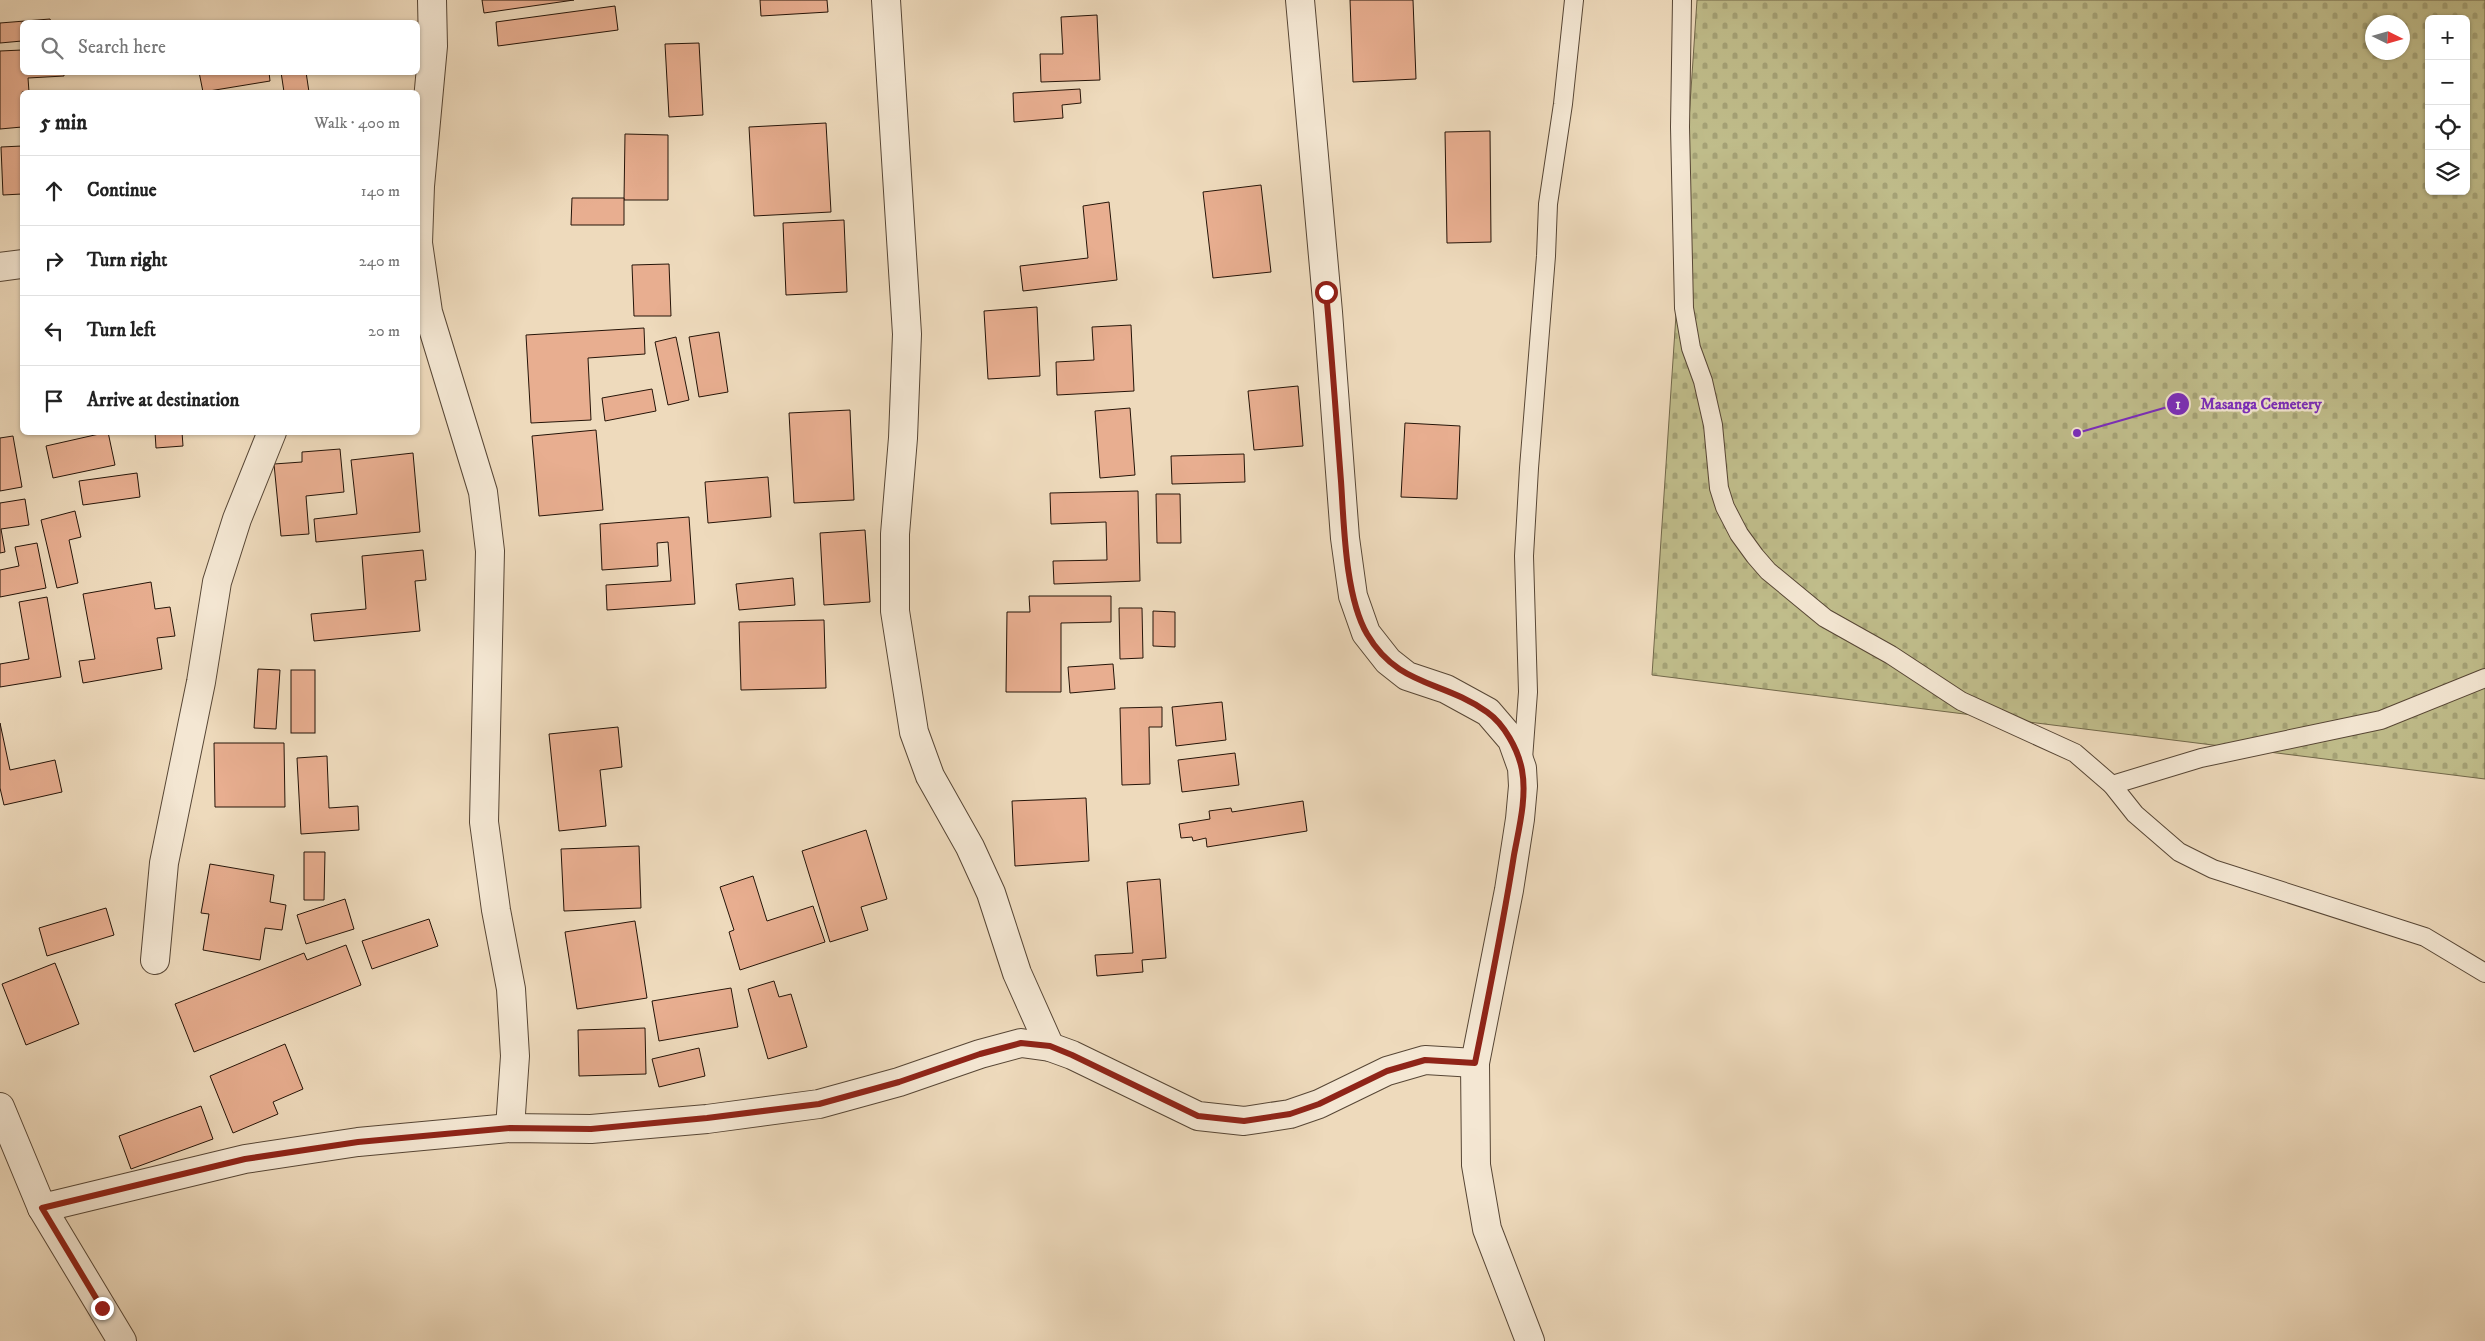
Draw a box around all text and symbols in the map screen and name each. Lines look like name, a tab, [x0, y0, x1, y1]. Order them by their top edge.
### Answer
north arrow	[2365, 15, 2410, 60]
map controls	[2425, 15, 2470, 195]
button: +	[2425, 15, 2470, 60]
search box	[20, 20, 420, 75]
icon: search	[38, 34, 66, 62]
text: Search here	[78, 36, 166, 59]
button: −	[2425, 60, 2470, 105]
button: locate	[2425, 105, 2470, 150]
text: 5 min	[40, 110, 87, 136]
text: Walk · 400 m	[314, 113, 400, 133]
button: layers	[2425, 150, 2470, 195]
icon: ahead	[40, 177, 68, 205]
text: Continue	[87, 179, 157, 202]
text: 140 m	[361, 181, 400, 201]
icon: right	[40, 247, 68, 275]
text: Turn right	[87, 249, 167, 272]
text: 240 m	[359, 251, 400, 271]
route start	[1315, 281, 1338, 304]
icon: left	[40, 317, 68, 345]
text: Turn left	[87, 319, 156, 342]
text: 20 m	[368, 321, 400, 341]
icon: arrive	[40, 387, 68, 415]
callout: Masanga Cemetery	[2166, 388, 2332, 419]
text: Arrive at destination	[87, 389, 239, 412]
text: Masanga Cemetery	[2200, 394, 2322, 414]
text: 1	[2175, 395, 2181, 414]
route end	[91, 1297, 114, 1320]

